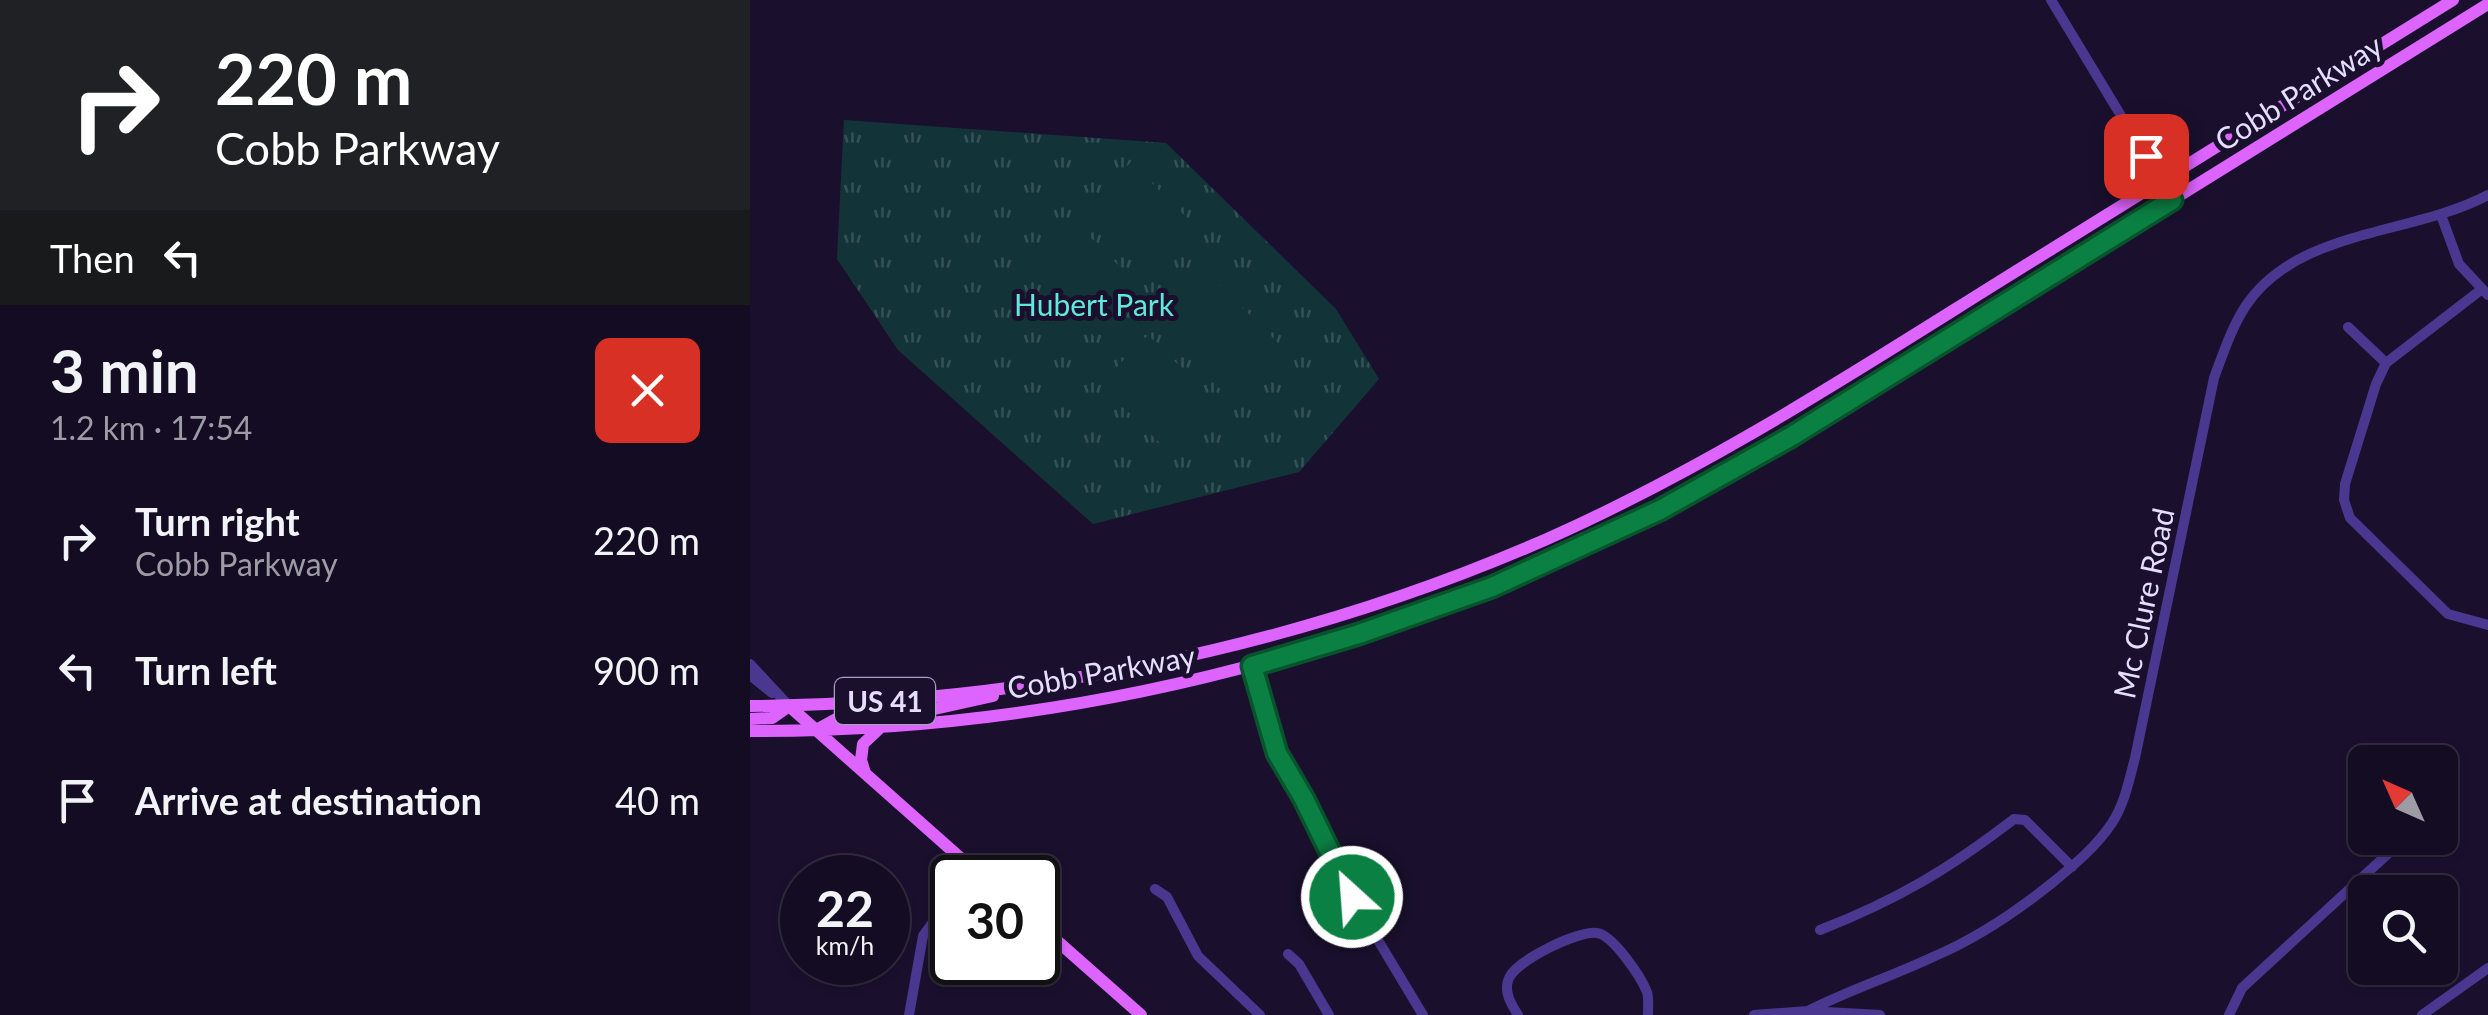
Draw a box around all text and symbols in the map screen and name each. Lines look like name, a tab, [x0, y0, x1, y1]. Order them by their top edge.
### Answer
street label: Cobb Parkway	[2208, 26, 2389, 158]
text: 220 m	[215, 36, 412, 120]
icon: right	[50, 40, 180, 170]
pin	[2104, 114, 2189, 199]
text: Cobb Parkway	[215, 121, 500, 175]
icon: arrive	[2119, 129, 2174, 184]
icon: left	[155, 230, 210, 285]
text: Then	[50, 235, 135, 281]
park label: Hubert Park	[1014, 286, 1175, 322]
text: 3 min	[50, 334, 199, 406]
button: close	[595, 338, 700, 443]
text: 1.2 km · 17:54	[50, 408, 252, 447]
text: Turn right	[135, 498, 300, 544]
street label: Mc Clure Road	[2105, 505, 2181, 701]
icon: right	[50, 513, 105, 568]
text: 220 m	[593, 517, 700, 563]
text: Cobb Parkway	[135, 544, 338, 583]
street label: Cobb Parkway	[1004, 637, 1198, 705]
icon: left	[50, 643, 105, 698]
text: Turn left	[135, 647, 277, 693]
text: 900 m	[593, 647, 700, 693]
road number: US 41	[835, 678, 935, 724]
north arrow	[2348, 745, 2458, 855]
map controls	[2348, 745, 2458, 985]
icon: arrive	[50, 773, 105, 828]
text: Arrive at destination	[135, 777, 482, 823]
text: 40 m	[615, 777, 700, 823]
position arrow	[1300, 845, 1404, 949]
speed limit sign: 30	[930, 855, 1060, 985]
button: search	[2348, 875, 2458, 985]
text: 22	[816, 878, 874, 938]
text: km/h	[816, 930, 874, 960]

